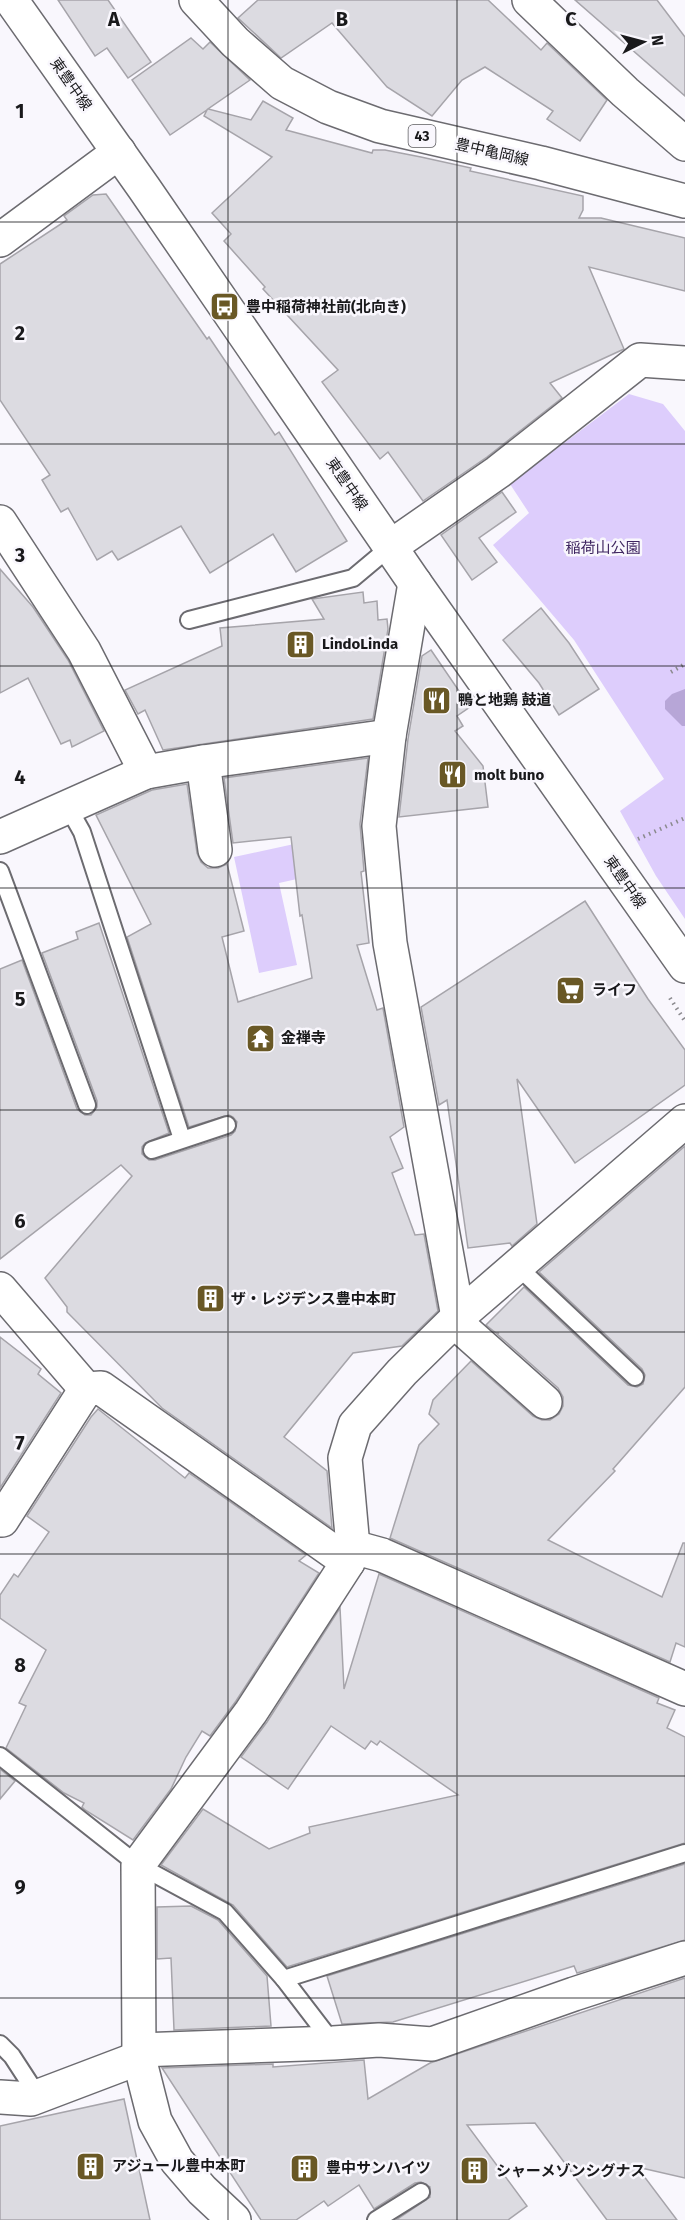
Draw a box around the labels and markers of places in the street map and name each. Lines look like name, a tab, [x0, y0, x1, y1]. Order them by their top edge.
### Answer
bus stop icon: 豊中稲荷神社前(北向き)	[209, 291, 241, 323]
place label: 豊中稲荷神社前(北向き)	[246, 298, 406, 316]
building icon: LindoLinda	[285, 628, 317, 660]
place label: LindoLinda	[322, 635, 398, 653]
restaurant icon: 鴨と地鶏 鼓道	[421, 684, 453, 716]
place label: 鴨と地鶏 鼓道	[458, 691, 552, 709]
restaurant icon: molt buno	[437, 759, 469, 791]
place label: molt buno	[474, 766, 544, 784]
supermarket icon: ライフ	[555, 974, 587, 1006]
place label: ライフ	[592, 981, 637, 999]
temple icon: 金禅寺	[244, 1022, 276, 1054]
place label: 金禅寺	[281, 1029, 326, 1047]
building icon: ザ・レジデンス豊中本町	[194, 1283, 226, 1315]
place label: ザ・レジデンス豊中本町	[231, 1290, 396, 1308]
building icon: アジュール豊中本町	[75, 2150, 107, 2182]
building icon: 豊中サンハイツ	[289, 2152, 321, 2184]
building icon: シャーメゾンシグナス	[459, 2155, 491, 2187]
place label: アジュール豊中本町	[112, 2157, 245, 2175]
place label: 豊中サンハイツ	[326, 2159, 431, 2177]
place label: シャーメゾンシグナス	[496, 2162, 645, 2180]

